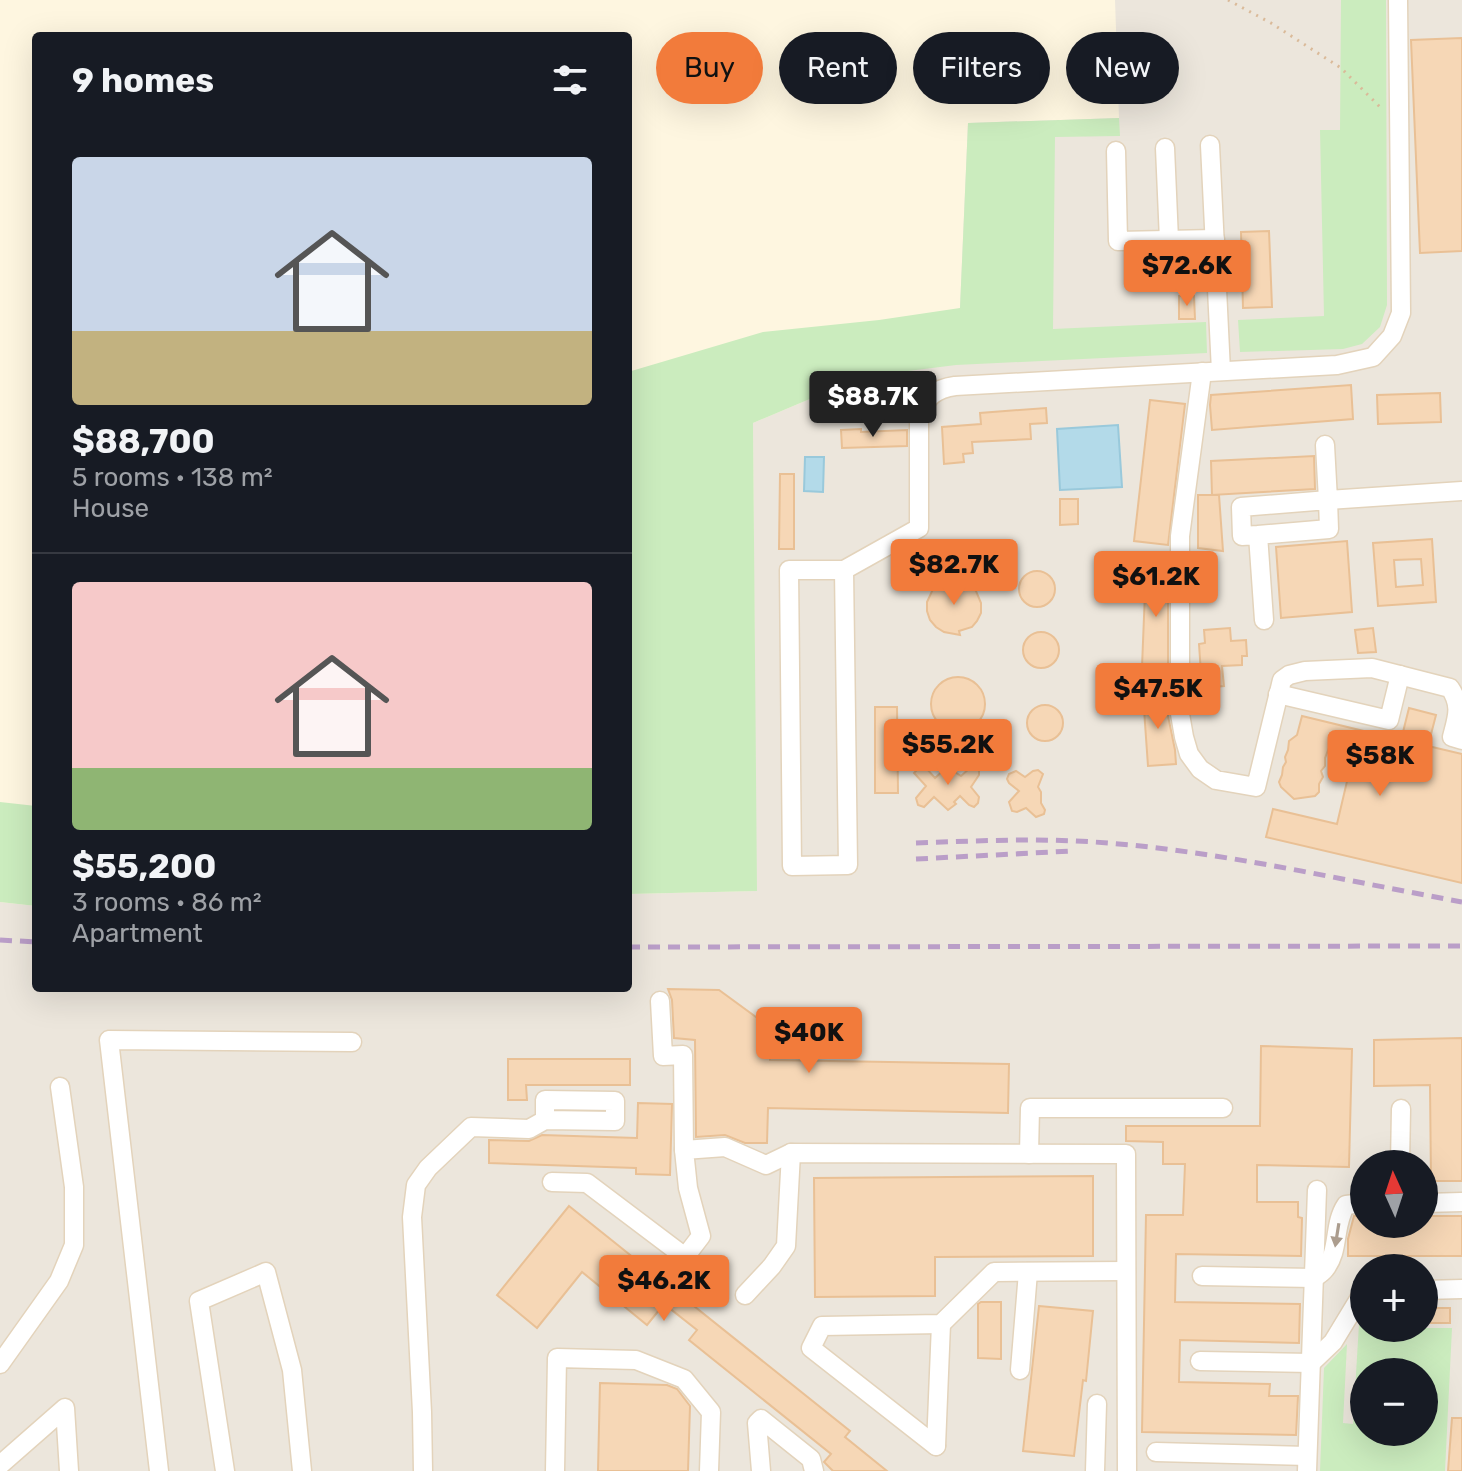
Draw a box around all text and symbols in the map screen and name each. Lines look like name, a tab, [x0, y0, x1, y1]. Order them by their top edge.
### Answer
chip: Buy	[656, 32, 763, 104]
chip: Rent	[779, 32, 897, 104]
chip: Filters	[913, 32, 1050, 104]
chip: New	[1066, 32, 1179, 104]
icon: filters	[548, 58, 592, 102]
text: 9 homes	[72, 60, 214, 101]
icon: home	[260, 209, 404, 353]
pin: $72.6K	[1122, 240, 1252, 308]
text: $72.6K	[1142, 250, 1232, 281]
pin: $88.7K	[808, 371, 938, 439]
text: $88.7K	[827, 381, 919, 412]
text: $88,700	[72, 421, 215, 462]
text: 5 rooms · 138 m²	[72, 462, 273, 493]
text: House	[72, 493, 149, 524]
pin: $82.7K	[889, 539, 1019, 607]
text: $82.7K	[909, 549, 999, 580]
pin: $61.2K	[1091, 551, 1221, 619]
text: $61.2K	[1112, 561, 1200, 592]
icon: home	[260, 634, 404, 778]
pin: $47.5K	[1093, 663, 1223, 731]
text: $47.5K	[1113, 673, 1203, 704]
pin: $55.2K	[883, 719, 1013, 787]
text: $55.2K	[902, 729, 994, 760]
pin: $58K	[1333, 730, 1427, 798]
text: $58K	[1345, 740, 1415, 771]
text: $55,200	[72, 846, 216, 887]
text: 3 rooms · 86 m²	[72, 887, 262, 918]
text: Apartment	[72, 918, 203, 949]
pin: $40K	[762, 1007, 856, 1075]
text: $40K	[774, 1017, 844, 1048]
north arrow	[1350, 1150, 1438, 1238]
map controls	[1350, 1150, 1438, 1446]
one-way arrow	[1330, 1223, 1342, 1248]
button: +	[1350, 1254, 1438, 1342]
pin: $46.2K	[599, 1255, 729, 1323]
text: $46.2K	[617, 1265, 711, 1296]
button: −	[1350, 1358, 1438, 1446]

